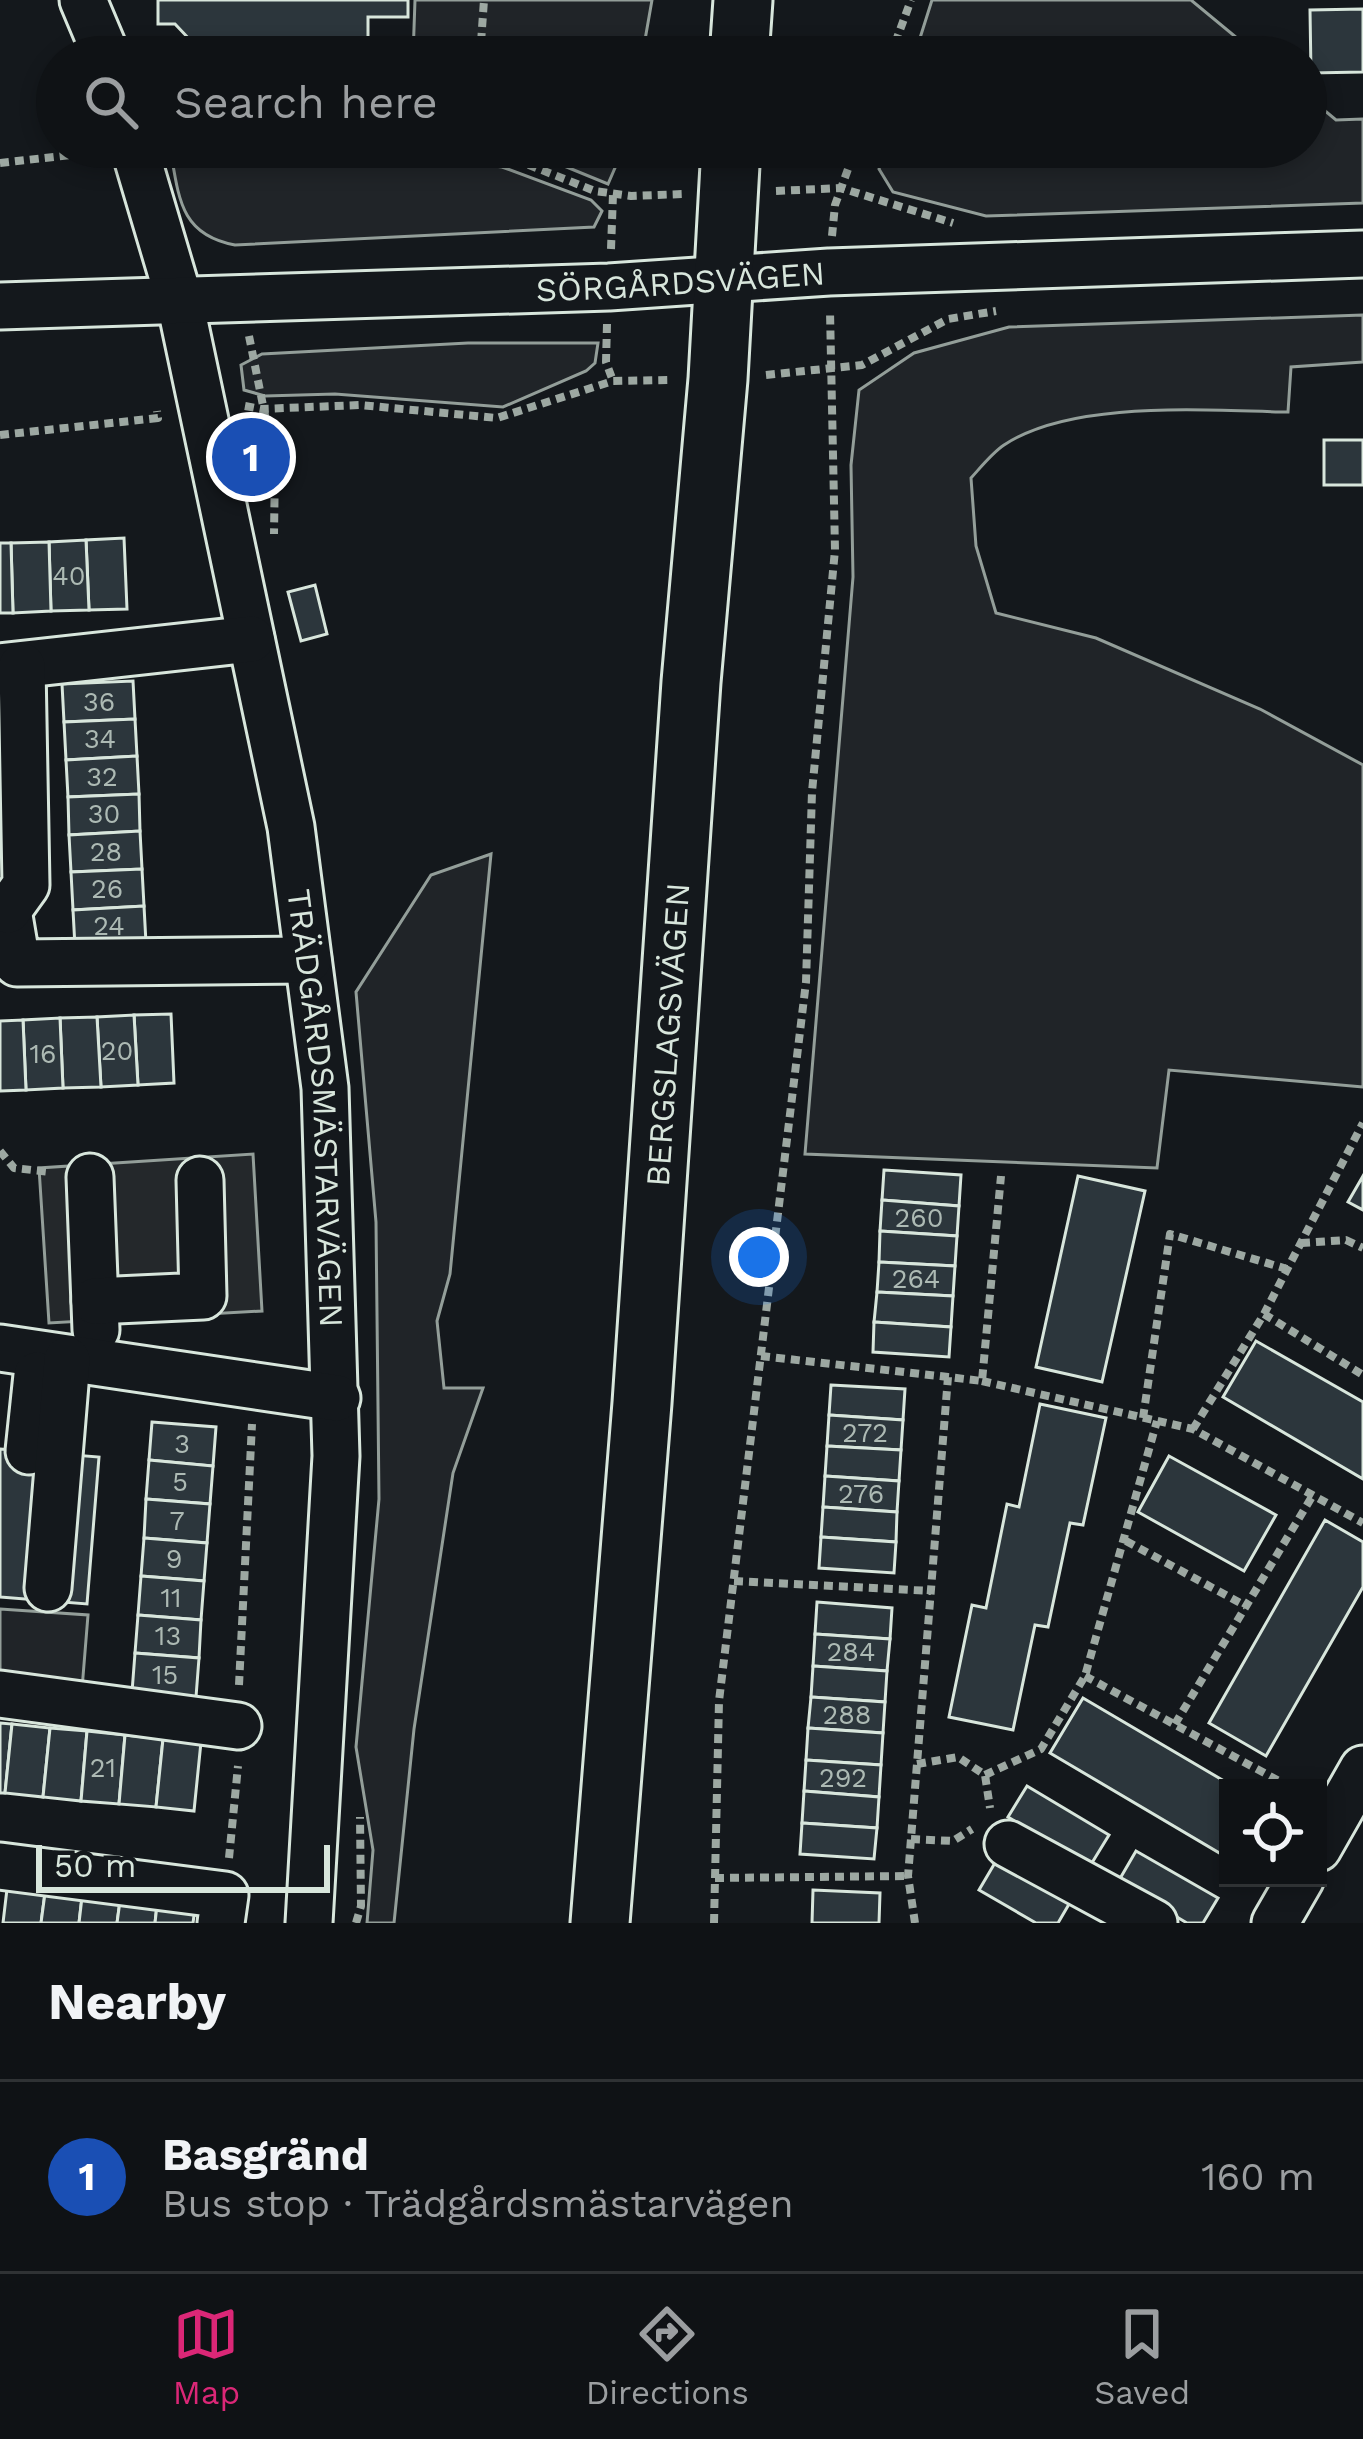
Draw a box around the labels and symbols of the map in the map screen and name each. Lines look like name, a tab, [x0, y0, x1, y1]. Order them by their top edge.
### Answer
street label: SÖRGÅRDSVÄGEN	[535, 253, 826, 309]
pin: 1	[212, 412, 290, 502]
house number: 40	[52, 560, 86, 592]
house number: 36	[83, 686, 115, 718]
house number: 34	[84, 723, 116, 755]
house number: 32	[86, 761, 118, 793]
house number: 30	[88, 798, 120, 830]
house number: 28	[90, 836, 122, 868]
house number: 26	[91, 873, 123, 905]
street label: BERGSLAGSVÄGEN	[638, 881, 697, 1188]
street label: TRÄDGÅRDSMÄSTARVÄGEN	[279, 887, 351, 1328]
house number: 24	[93, 910, 125, 942]
house number: 20	[101, 1035, 133, 1067]
house number: 16	[30, 1038, 56, 1070]
house number: 260	[895, 1202, 943, 1234]
your location	[729, 1227, 789, 1287]
house number: 264	[892, 1263, 940, 1295]
house number: 272	[842, 1417, 888, 1449]
house number: 3	[174, 1428, 190, 1460]
house number: 5	[172, 1466, 188, 1498]
house number: 276	[838, 1478, 884, 1510]
house number: 7	[169, 1505, 185, 1537]
house number: 9	[166, 1543, 182, 1575]
house number: 11	[160, 1582, 182, 1614]
house number: 13	[155, 1620, 181, 1652]
house number: 284	[827, 1636, 875, 1668]
house number: 15	[152, 1659, 178, 1691]
house number: 288	[822, 1699, 872, 1731]
house number: 21	[90, 1752, 116, 1784]
house number: 292	[819, 1762, 867, 1794]
scale bar	[36, 1839, 330, 1892]

